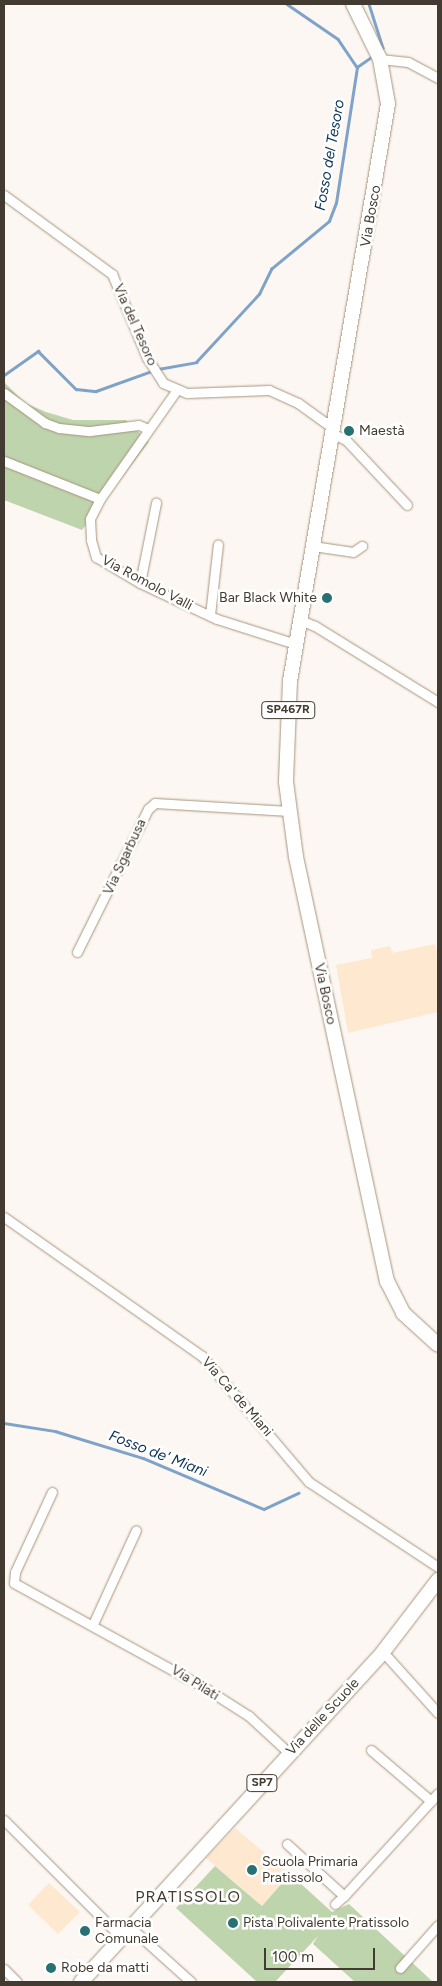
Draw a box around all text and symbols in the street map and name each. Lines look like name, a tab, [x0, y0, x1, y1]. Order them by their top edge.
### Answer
water label: Fosso del Tesoro	[311, 98, 349, 212]
street label: Via Bosco	[357, 184, 385, 248]
street label: Via del Tesoro	[109, 281, 161, 369]
place label: Maestà	[359, 423, 405, 439]
marker: Maestà	[343, 425, 355, 437]
street label: Via Romolo Valli	[99, 552, 195, 614]
place label: Bar Black White	[219, 590, 317, 606]
marker: Bar Black White	[321, 592, 333, 604]
road number: SP467R	[260, 700, 316, 720]
street label: Via Sgarbusa	[100, 816, 150, 898]
street label: Via Bosco	[310, 962, 340, 1026]
street label: Via Ca' de Miani	[198, 1354, 276, 1440]
water label: Fosso de' Miani	[106, 1427, 210, 1481]
street label: Via Pilati	[168, 1662, 222, 1704]
street label: Via delle Scuole	[283, 1675, 363, 1759]
road number: SP7	[246, 1774, 278, 1792]
place label: Scuola Primaria Pratissolo	[262, 1854, 358, 1886]
marker: Scuola Primaria Pratissolo	[246, 1864, 258, 1876]
district label: PRATISSOLO	[134, 1887, 242, 1907]
place label: Farmacia Comunale	[95, 1915, 159, 1948]
place label: Pista Polivalente Pratissolo	[243, 1915, 409, 1931]
marker: Pista Polivalente Pratissolo	[227, 1917, 239, 1929]
marker: Farmacia Comunale	[79, 1925, 91, 1937]
scale bar	[267, 1938, 378, 1970]
text: 100 m	[272, 1948, 314, 1966]
place label: Robe da matti	[61, 1960, 149, 1976]
marker: Robe da matti	[45, 1962, 57, 1974]

